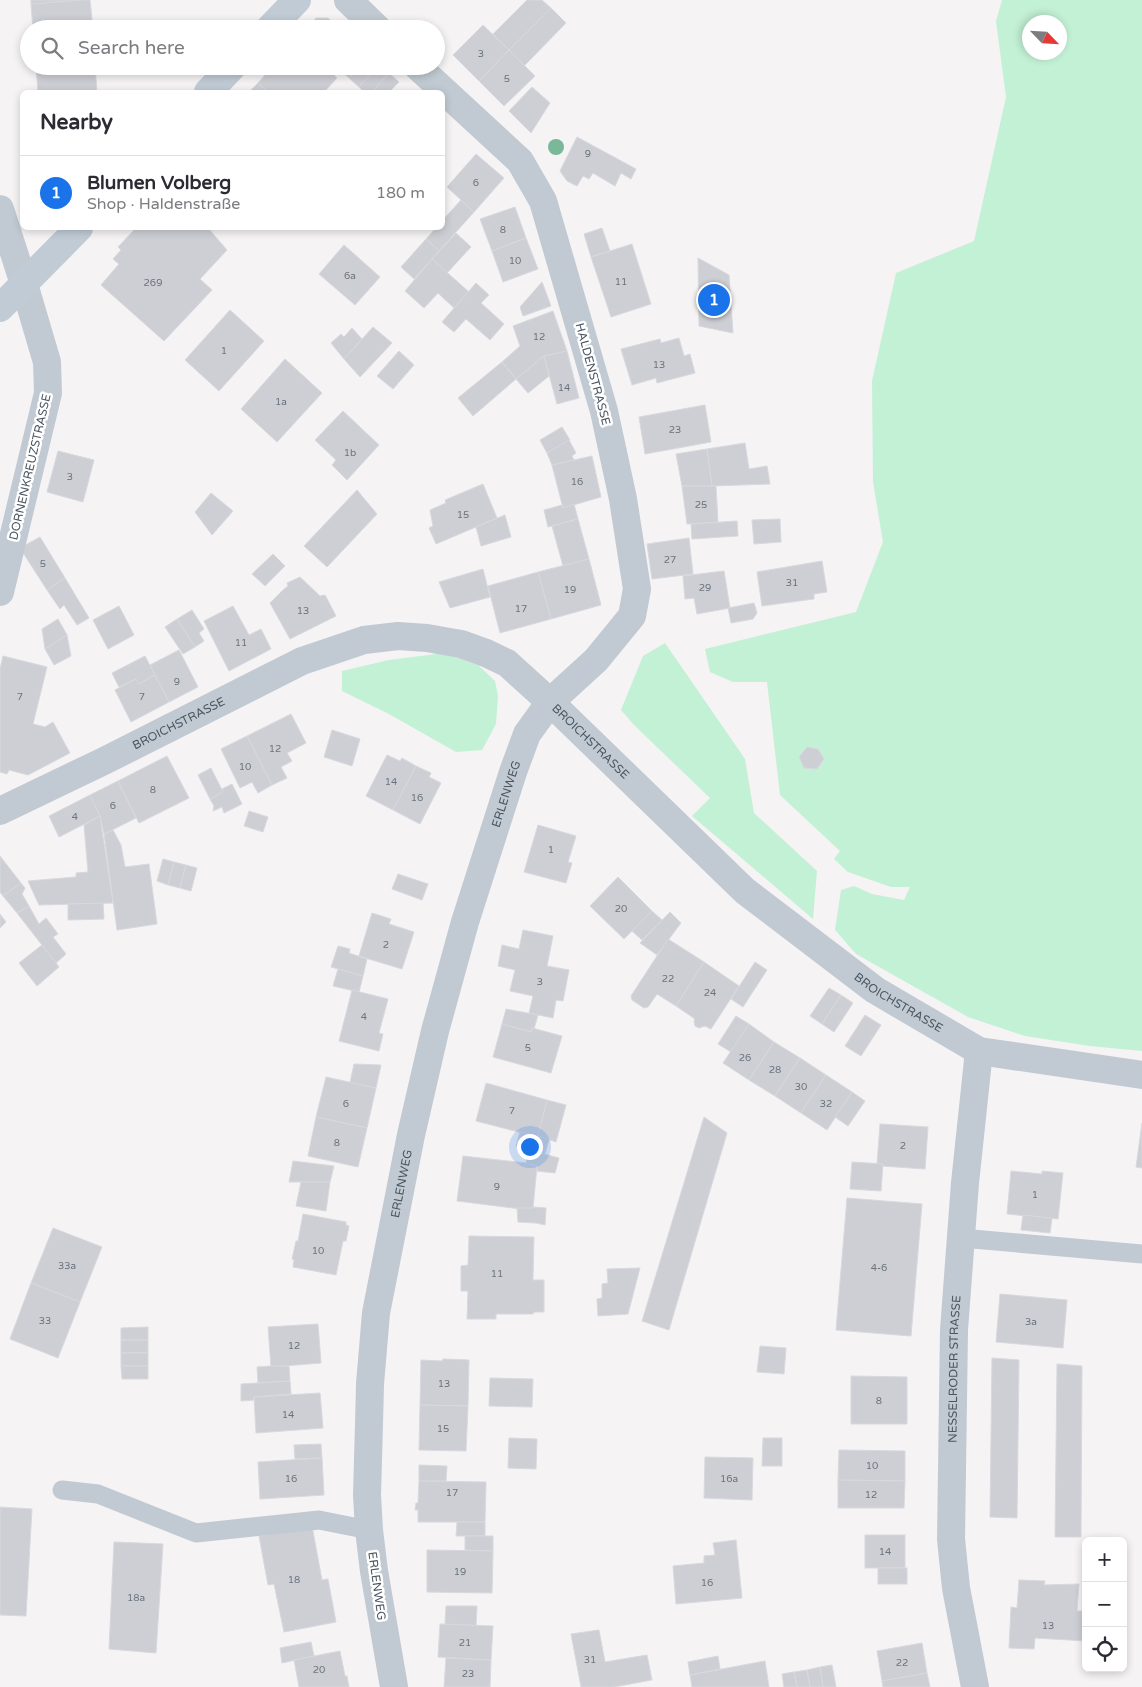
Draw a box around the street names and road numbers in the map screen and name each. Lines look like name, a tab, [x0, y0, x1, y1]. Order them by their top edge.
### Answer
street label: HALDENSTRASSE	[573, 321, 613, 427]
street label: DORNENKREUZSTRASSE	[6, 392, 54, 541]
street label: BROICHSTRASSE	[130, 694, 227, 752]
street label: BROICHSTRASSE	[549, 701, 632, 782]
street label: ERLENWEG	[489, 759, 524, 829]
street label: BROICHSTRASSE	[852, 970, 946, 1035]
street label: ERLENWEG	[388, 1149, 415, 1219]
street label: NESSELRODER STRASSE	[945, 1295, 964, 1443]
street label: ERLENWEG	[365, 1551, 389, 1621]

